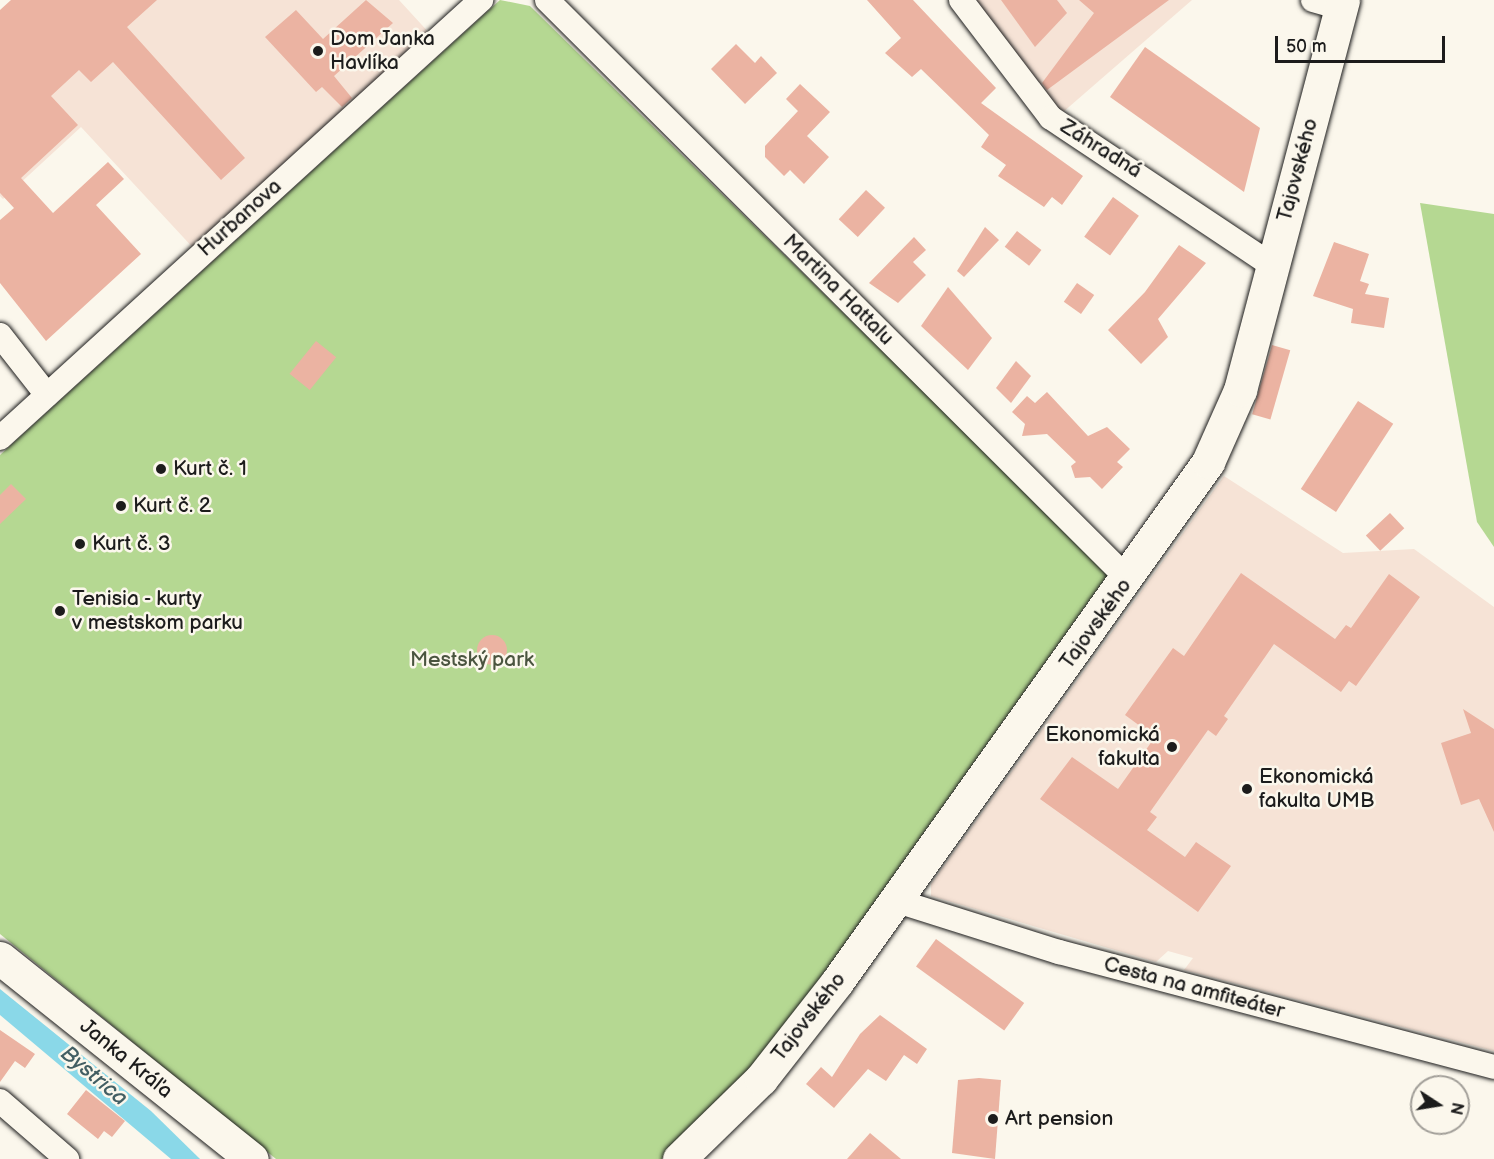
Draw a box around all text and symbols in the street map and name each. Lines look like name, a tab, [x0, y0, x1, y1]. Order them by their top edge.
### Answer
scale bar	[1278, 24, 1448, 62]
place label: Dom Janka Havlíka	[330, 26, 436, 76]
text: 50 m	[1286, 36, 1327, 57]
marker: Dom Janka Havlíka	[311, 44, 325, 58]
street label: Záhradná	[1056, 114, 1146, 184]
street label: Tajovského	[1272, 116, 1324, 224]
street label: Hurbanova	[193, 174, 287, 262]
street label: Martina Hattalu	[777, 229, 899, 351]
place label: Kurt č. 1	[173, 456, 247, 482]
marker: Kurt č. 1	[154, 462, 168, 476]
place label: Kurt č. 2	[133, 493, 211, 519]
marker: Kurt č. 2	[114, 499, 128, 513]
place label: Kurt č. 3	[92, 531, 171, 557]
marker: Kurt č. 3	[73, 537, 87, 551]
street label: Tajovského	[1055, 574, 1137, 674]
place label: Tenisia - kurty v mestskom parku	[72, 586, 243, 636]
marker: Tenisia - kurty v mestskom parku	[53, 604, 67, 618]
park label: Mestský park	[409, 647, 535, 673]
place label: Ekonomická fakulta	[1045, 722, 1160, 772]
marker: Ekonomická fakulta	[1165, 740, 1179, 754]
place label: Ekonomická fakulta UMB	[1259, 764, 1374, 814]
marker: Ekonomická fakulta UMB	[1240, 782, 1254, 796]
street label: Cesta na amfiteáter	[1101, 952, 1287, 1024]
street label: Tajovského	[767, 968, 851, 1066]
street label: Janka Kráľa	[75, 1014, 177, 1104]
water label: Bystrica	[55, 1040, 133, 1112]
north arrow	[1410, 1075, 1470, 1135]
text: N	[1446, 1101, 1467, 1116]
place label: Art pension	[1005, 1106, 1113, 1132]
marker: Art pension	[986, 1112, 1000, 1126]

